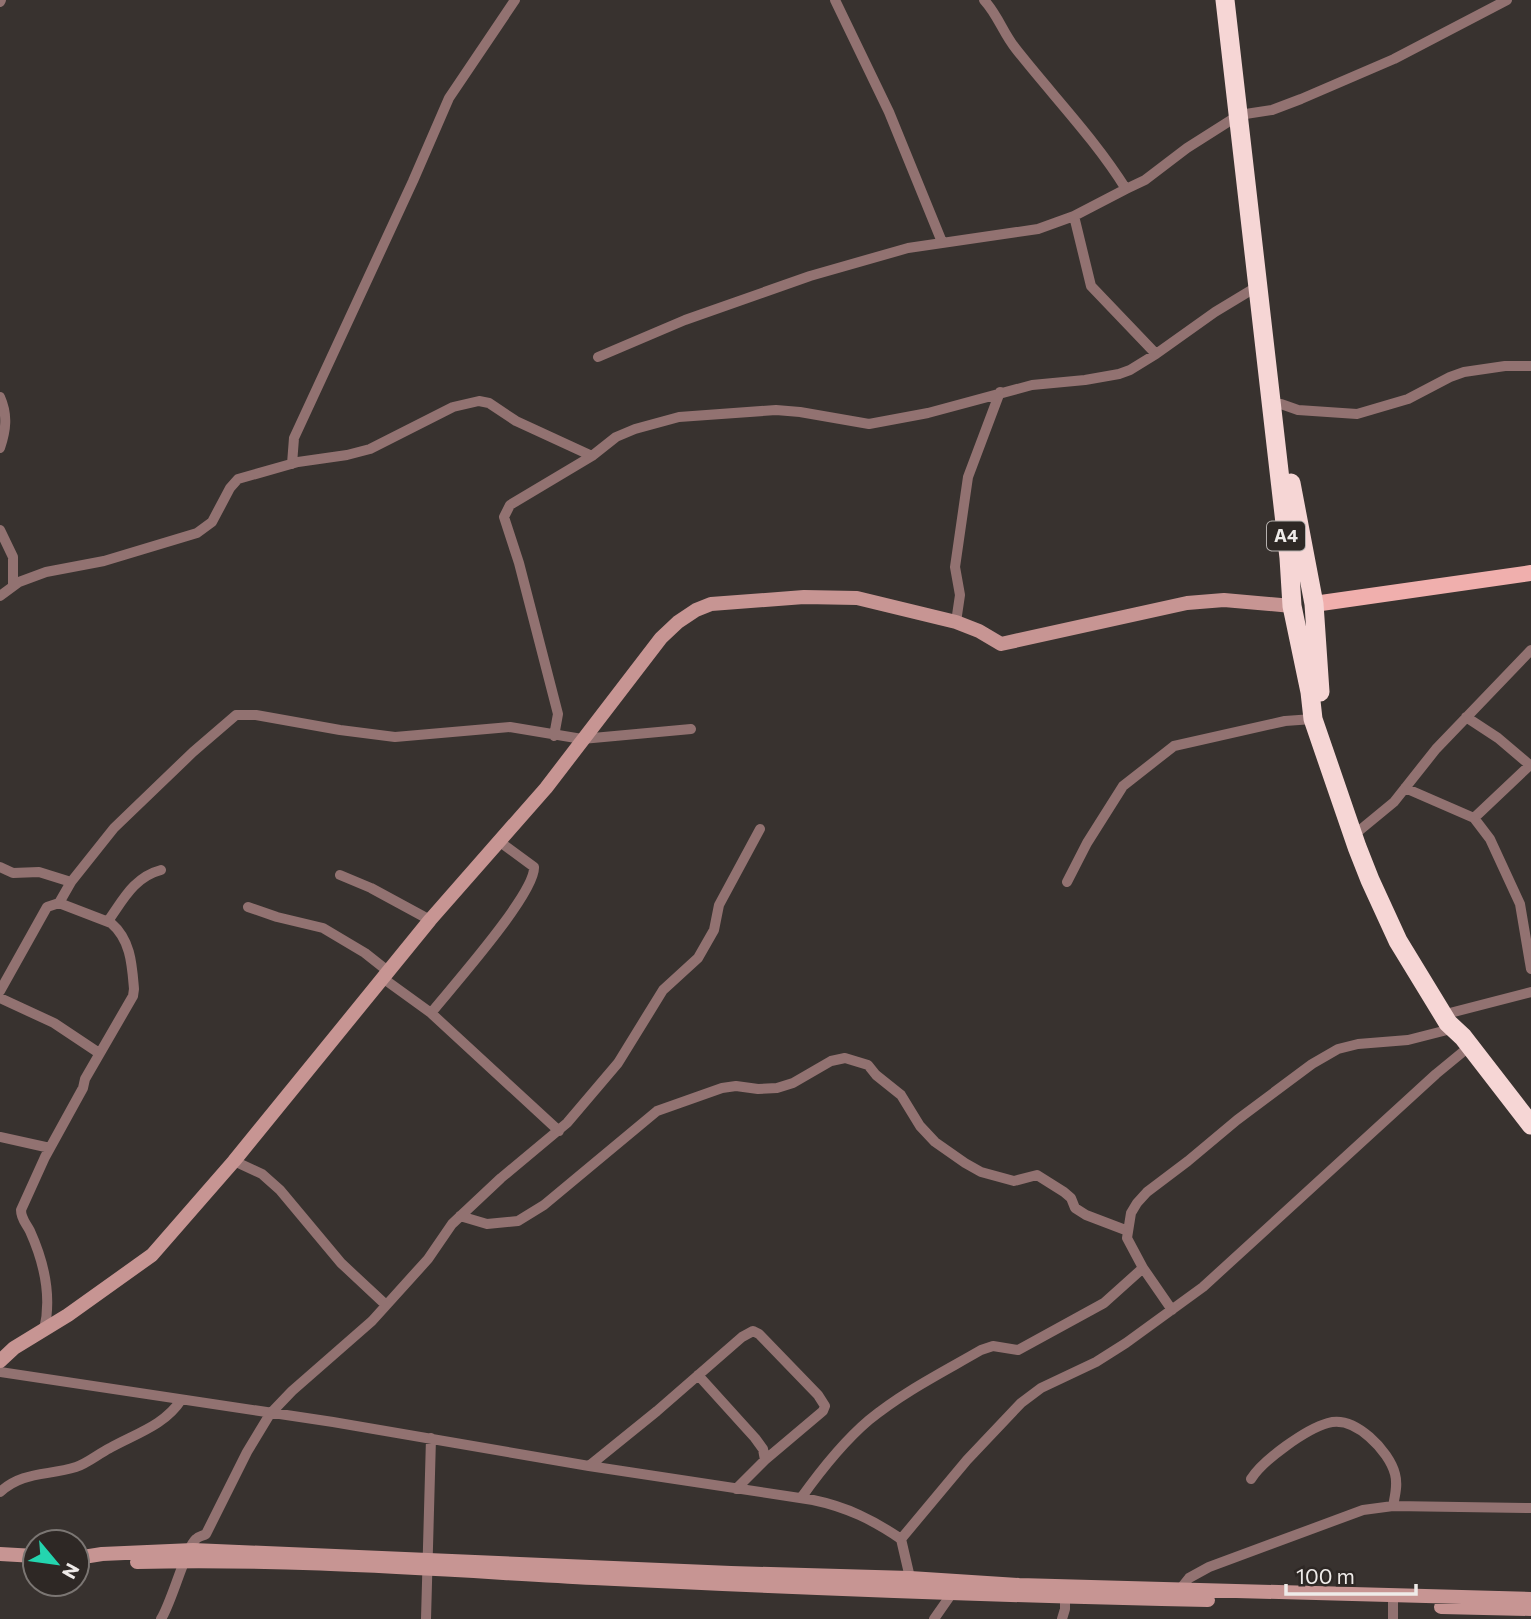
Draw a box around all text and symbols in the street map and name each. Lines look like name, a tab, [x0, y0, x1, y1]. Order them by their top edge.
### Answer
road number: A4	[1267, 522, 1305, 550]
north arrow	[21, 1528, 91, 1598]
scale bar	[1286, 1552, 1416, 1596]
text: N	[58, 1560, 85, 1583]
text: 100 m	[1296, 1563, 1355, 1588]

